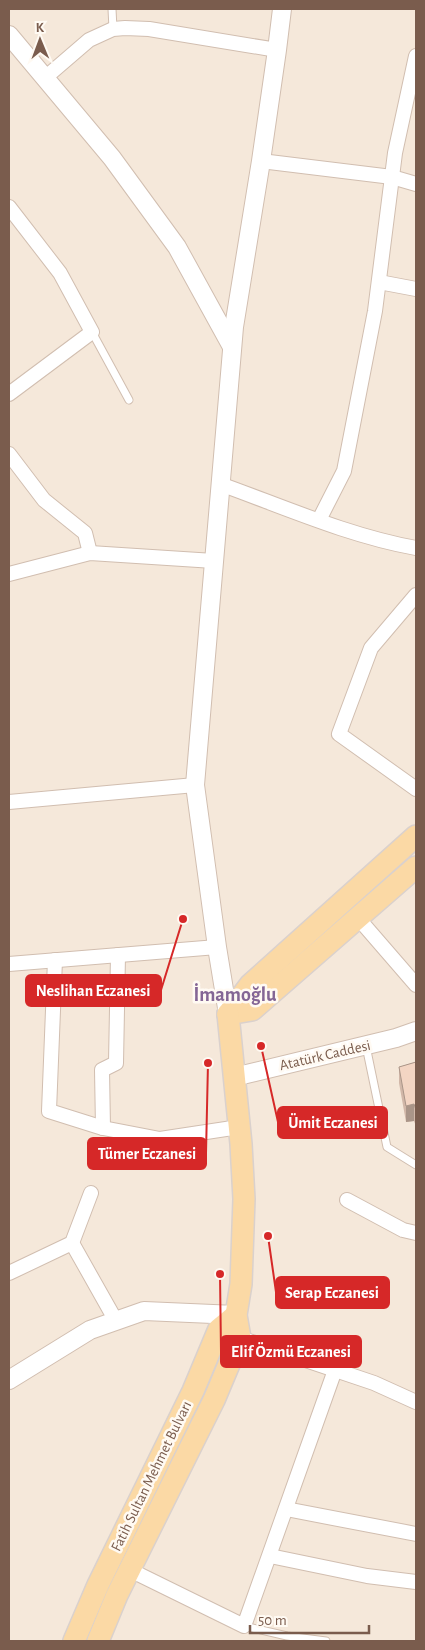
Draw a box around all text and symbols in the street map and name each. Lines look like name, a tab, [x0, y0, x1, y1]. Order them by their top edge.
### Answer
north arrow	[15, 15, 65, 65]
text: K	[36, 21, 45, 35]
callout: Neslihan Eczanesi	[26, 975, 161, 1006]
text: Neslihan Eczanesi	[36, 983, 150, 999]
district label: İmamoğlu	[193, 983, 277, 1005]
street label: Atatürk Caddesi	[278, 1038, 372, 1073]
callout: Ümit Eczanesi	[278, 1107, 387, 1138]
text: Ümit Eczanesi	[288, 1113, 378, 1131]
callout: Tümer Eczanesi	[88, 1138, 206, 1169]
text: Tümer Eczanesi	[98, 1146, 196, 1162]
callout: Serap Eczanesi	[276, 1277, 389, 1308]
text: Serap Eczanesi	[285, 1285, 379, 1301]
callout: Elif Özmü Eczanesi	[221, 1336, 361, 1367]
text: Elif Özmü Eczanesi	[231, 1342, 351, 1360]
street label: Fatih Sultan Mehmet Bulvarı	[109, 1399, 194, 1554]
scale bar	[250, 1602, 369, 1634]
text: 50 m	[258, 1613, 287, 1628]

